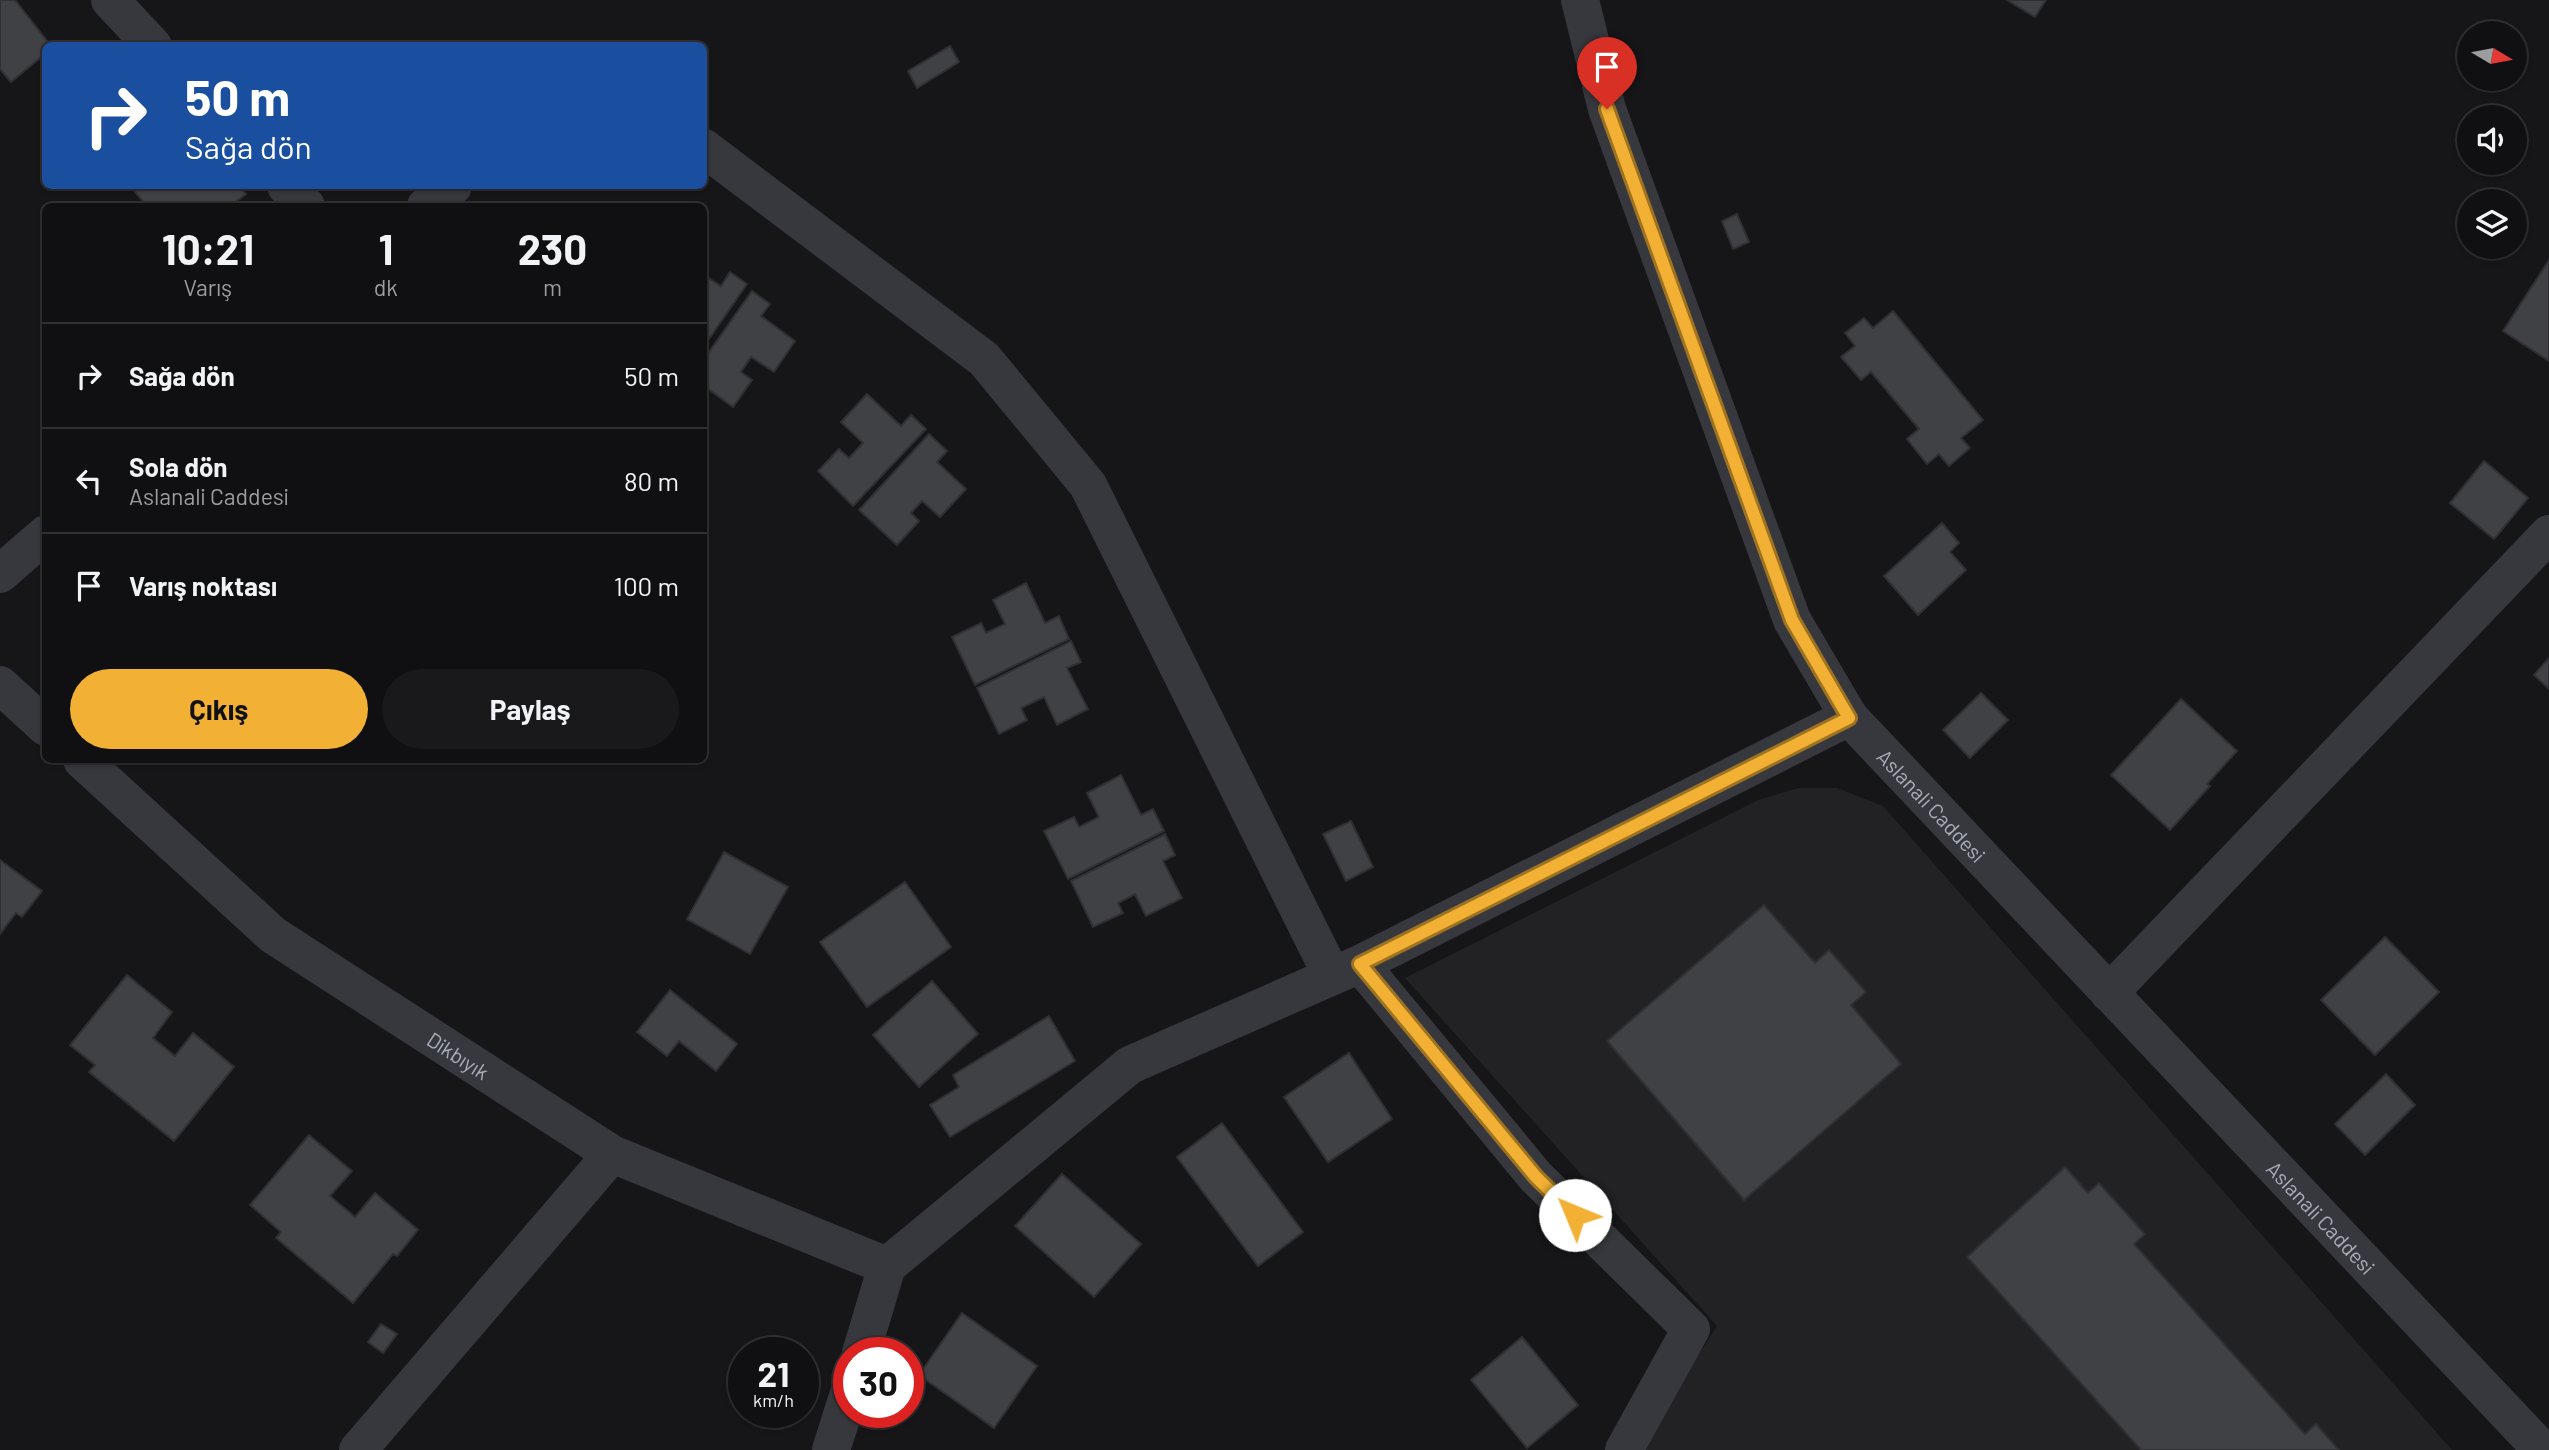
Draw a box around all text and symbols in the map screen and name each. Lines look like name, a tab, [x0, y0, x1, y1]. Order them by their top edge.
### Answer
north arrow	[2457, 21, 2527, 91]
map controls	[2457, 21, 2527, 259]
pin	[1577, 37, 1637, 109]
icon: arrive	[1588, 48, 1626, 86]
text: 50 m	[185, 67, 290, 126]
icon: right	[70, 70, 161, 161]
button: sound	[2457, 105, 2527, 175]
text: Sağa dön	[185, 127, 312, 165]
button: layers	[2457, 189, 2527, 259]
text: 10:21	[162, 223, 254, 273]
text: 1	[378, 223, 393, 273]
text: 230	[518, 223, 587, 273]
text: Varış	[184, 273, 232, 301]
text: dk	[374, 273, 398, 301]
text: m	[543, 273, 562, 301]
icon: right	[70, 357, 108, 395]
text: Sağa dön	[129, 360, 235, 391]
text: 50 m	[624, 360, 679, 391]
text: Sola dön	[129, 451, 227, 482]
icon: left	[70, 462, 108, 500]
text: 80 m	[624, 465, 679, 496]
text: Aslanali Caddesi	[129, 482, 289, 510]
icon: arrive	[70, 567, 108, 605]
text: Varış noktası	[129, 570, 277, 601]
text: 100 m	[614, 570, 679, 601]
button: Çıkış	[70, 669, 368, 749]
button: Paylaş	[382, 669, 679, 749]
street label: Aslanali Caddesi	[1873, 743, 1991, 866]
street label: Dikbıyık	[423, 1026, 494, 1084]
street label: Aslanali Caddesi	[2262, 1155, 2381, 1278]
position arrow	[1538, 1178, 1612, 1252]
speed limit sign: 30	[833, 1337, 924, 1428]
text: 21	[758, 1352, 789, 1394]
text: km/h	[753, 1389, 794, 1411]

